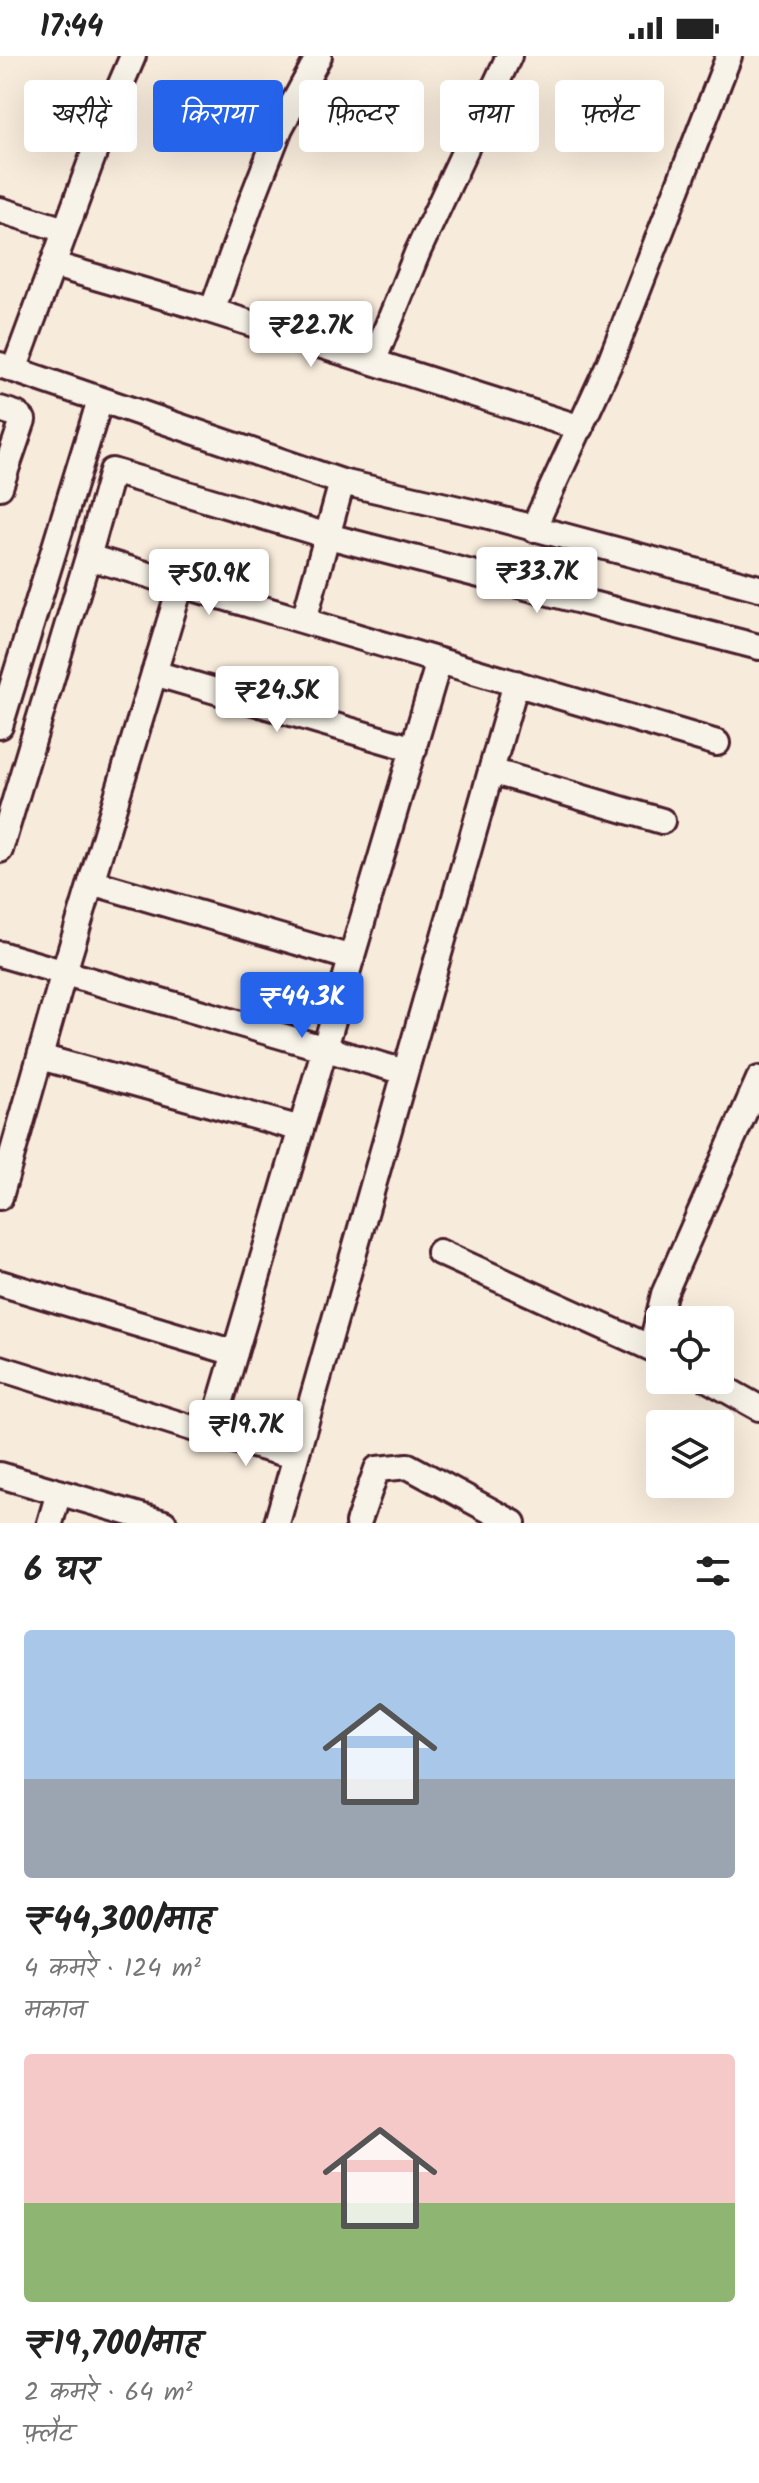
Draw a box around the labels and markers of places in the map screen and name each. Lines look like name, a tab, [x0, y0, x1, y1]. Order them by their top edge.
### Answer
pin: ₹22.7K	[246, 301, 376, 369]
pin: ₹33.7K	[472, 547, 602, 615]
pin: ₹50.9K	[144, 549, 274, 617]
pin: ₹24.5K	[212, 666, 342, 734]
pin: ₹44.3K	[237, 972, 367, 1040]
pin: ₹19.7K	[181, 1400, 311, 1468]

